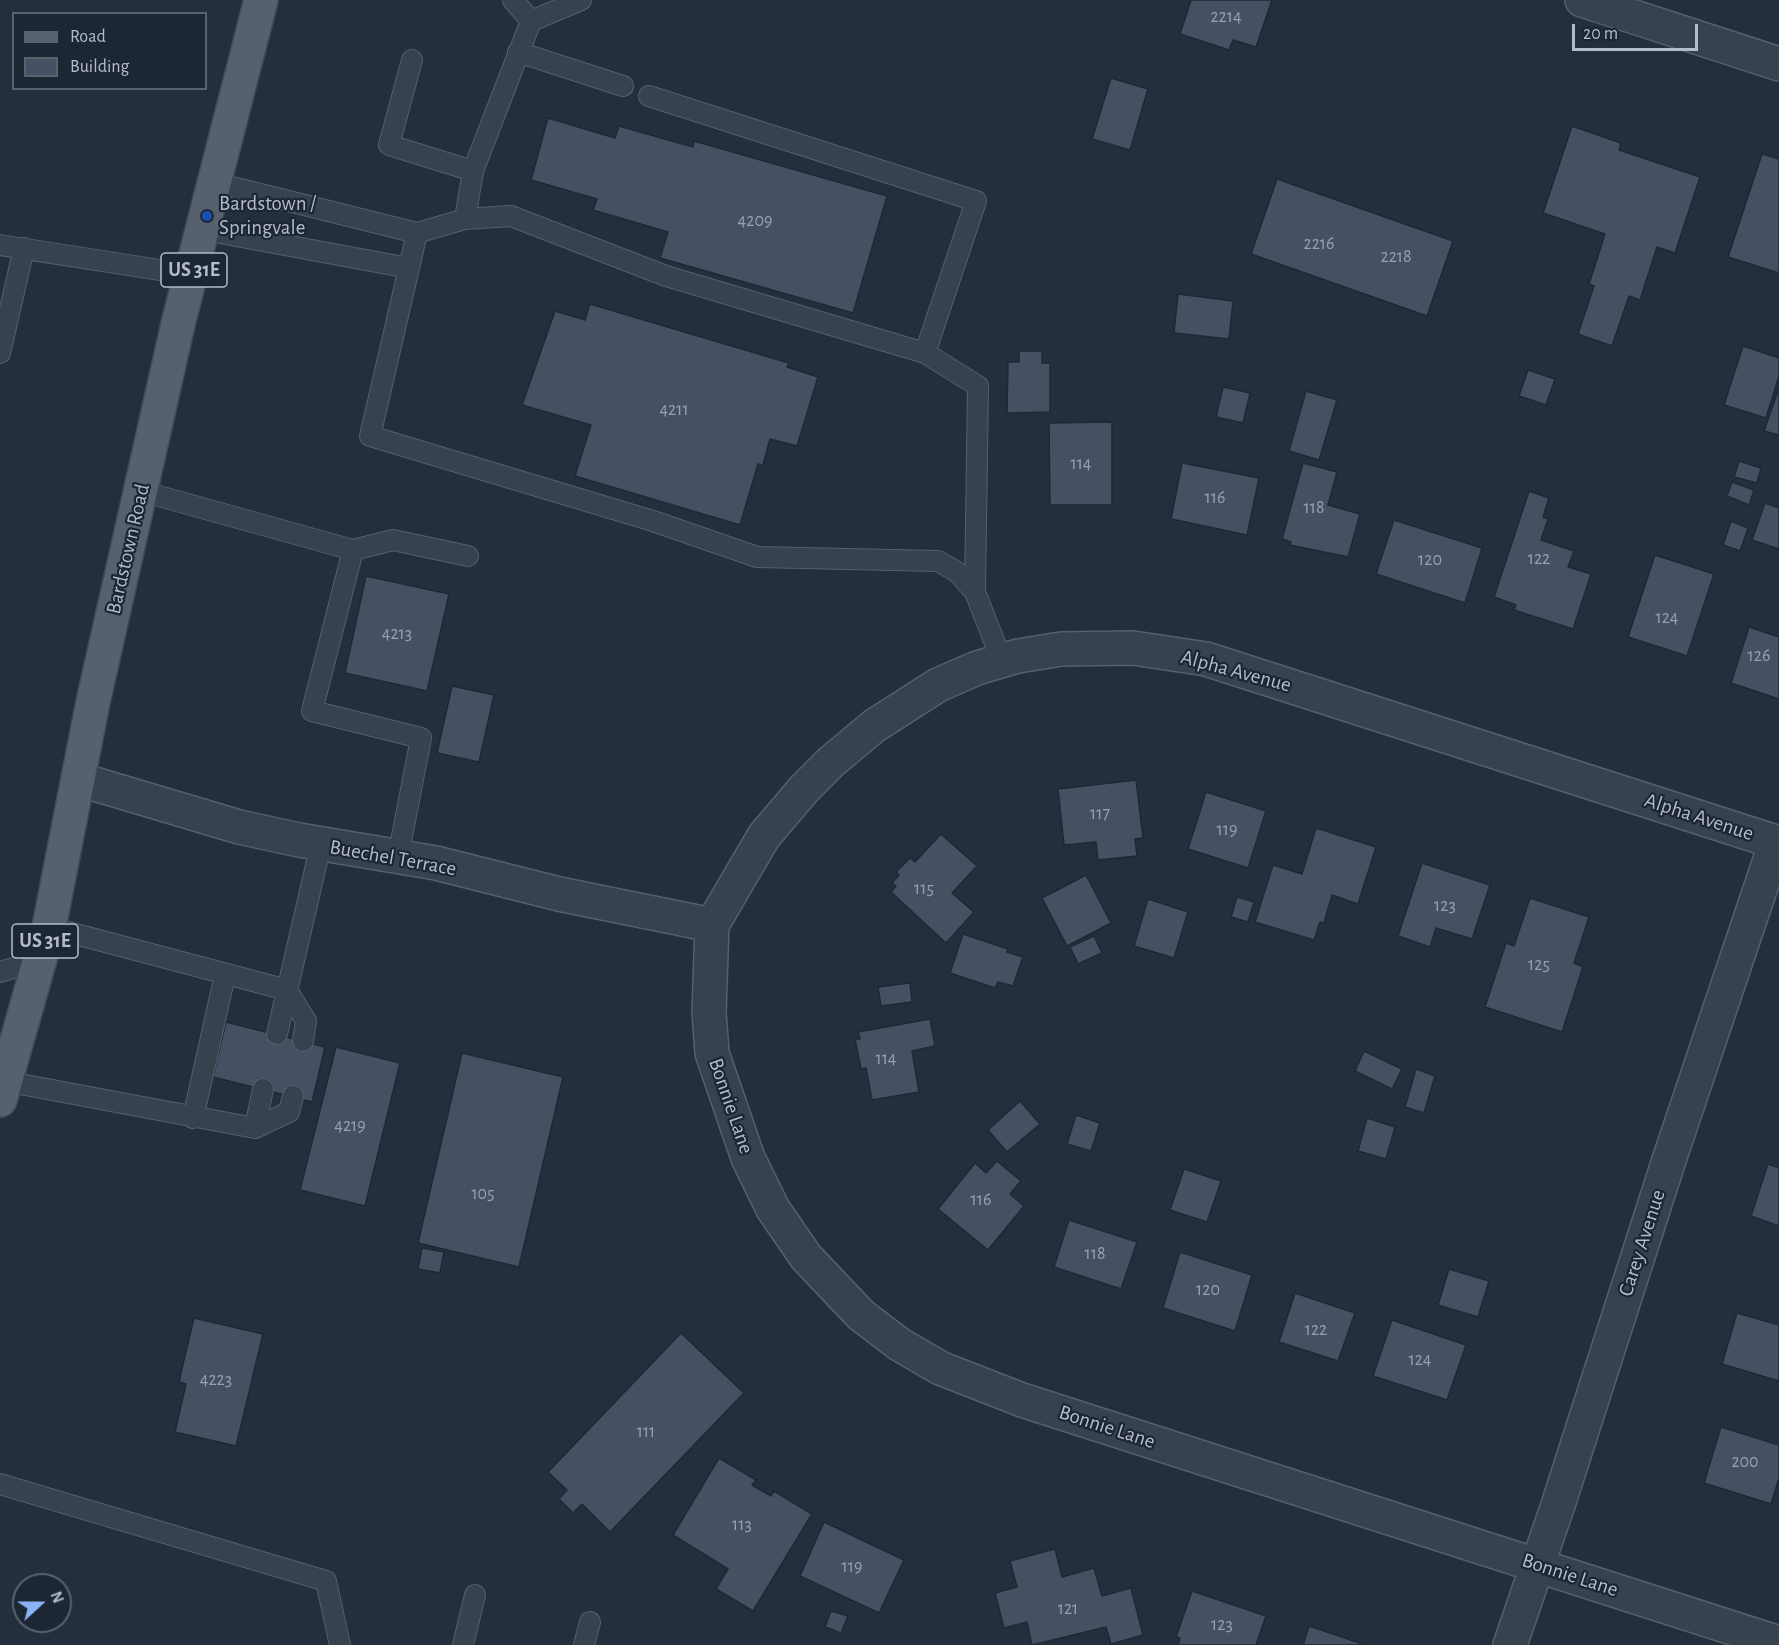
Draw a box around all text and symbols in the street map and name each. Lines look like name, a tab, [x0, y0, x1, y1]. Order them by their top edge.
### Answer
house number: 2214	[1210, 6, 1242, 28]
legend	[12, 12, 207, 90]
scale bar	[1575, 12, 1701, 50]
text: 20 m	[1583, 25, 1618, 43]
text: Road	[70, 28, 106, 46]
text: Building	[70, 58, 129, 76]
place label: Bardstown / Springvale	[219, 191, 316, 241]
marker: Bardstown / Springvale	[200, 209, 214, 223]
house number: 4209	[738, 210, 772, 232]
house number: 2216	[1303, 233, 1335, 255]
house number: 2218	[1380, 246, 1412, 268]
road number: US 31E	[161, 253, 227, 287]
house number: 4211	[659, 399, 689, 421]
house number: 114	[1070, 453, 1092, 475]
street label: Bardstown Road	[101, 481, 155, 617]
house number: 116	[1205, 487, 1225, 509]
house number: 118	[1304, 497, 1324, 519]
house number: 122	[1528, 548, 1550, 570]
house number: 120	[1418, 549, 1442, 571]
house number: 124	[1655, 607, 1679, 629]
house number: 4213	[382, 623, 412, 645]
street label: Alpha Avenue	[1178, 644, 1294, 698]
house number: 126	[1748, 645, 1770, 667]
street label: Alpha Avenue	[1641, 788, 1757, 846]
house number: 117	[1090, 803, 1110, 825]
house number: 119	[1217, 819, 1237, 841]
street label: Buechel Terrace	[328, 834, 458, 882]
house number: 115	[914, 878, 934, 900]
house number: 123	[1434, 895, 1456, 917]
road number: US 31E	[12, 924, 78, 958]
house number: 125	[1528, 954, 1550, 976]
house number: 114	[875, 1048, 897, 1070]
street label: Bonnie Lane	[703, 1055, 759, 1157]
house number: 4219	[334, 1115, 366, 1137]
house number: 105	[471, 1183, 495, 1205]
street label: Carey Avenue	[1613, 1187, 1671, 1299]
house number: 116	[971, 1189, 991, 1211]
house number: 118	[1085, 1243, 1105, 1265]
house number: 120	[1196, 1279, 1220, 1301]
house number: 122	[1305, 1319, 1327, 1341]
house number: 124	[1408, 1349, 1432, 1371]
house number: 4223	[200, 1369, 232, 1391]
street label: Bonnie Lane	[1056, 1400, 1158, 1454]
house number: 111	[637, 1421, 655, 1443]
house number: 200	[1731, 1451, 1759, 1473]
house number: 113	[732, 1514, 752, 1536]
street label: Bonnie Lane	[1519, 1548, 1621, 1602]
house number: 119	[842, 1556, 862, 1578]
north arrow	[12, 1573, 72, 1633]
text: N	[47, 1589, 66, 1605]
house number: 121	[1058, 1598, 1078, 1620]
house number: 123	[1211, 1614, 1233, 1636]

